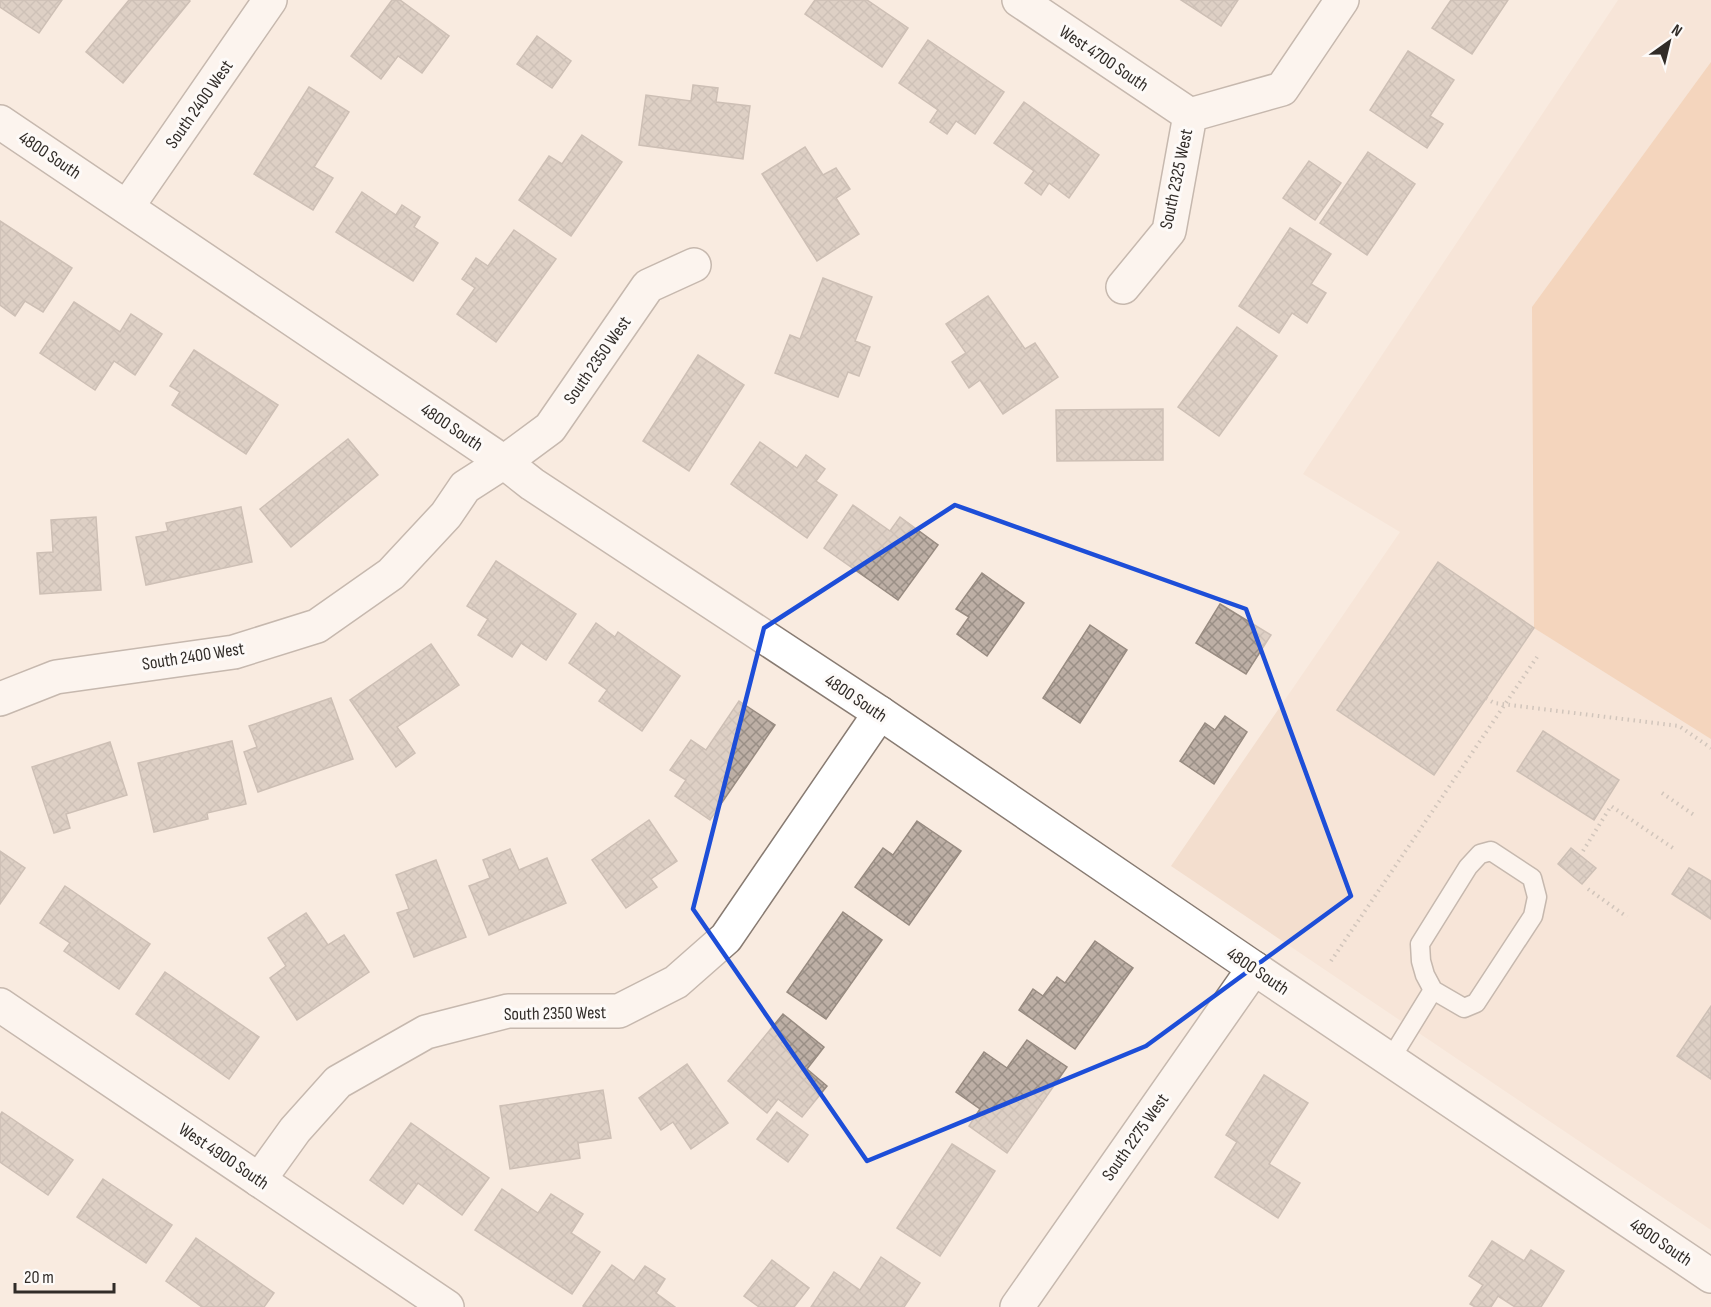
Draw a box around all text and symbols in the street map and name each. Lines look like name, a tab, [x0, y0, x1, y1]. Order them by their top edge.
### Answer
north arrow	[1639, 12, 1699, 72]
street label: West 4700 South	[1055, 21, 1152, 96]
text: N	[1668, 21, 1685, 41]
street label: South 2400 West	[161, 56, 238, 153]
street label: 4800 South	[15, 127, 85, 184]
street label: South 2325 West	[1156, 127, 1197, 231]
street label: South 2350 West	[559, 312, 636, 408]
street label: 4800 South	[417, 399, 487, 456]
street label: South 2400 West	[141, 638, 246, 675]
street label: 4800 South	[821, 670, 891, 727]
street label: 4800 South	[1223, 943, 1293, 1000]
street label: South 2350 West	[504, 1002, 607, 1025]
street label: South 2275 West	[1098, 1089, 1173, 1185]
street label: West 4900 South	[175, 1119, 273, 1194]
street label: 4800 South	[1626, 1214, 1696, 1271]
scale bar	[15, 1256, 114, 1294]
text: 20 m	[24, 1267, 54, 1288]

